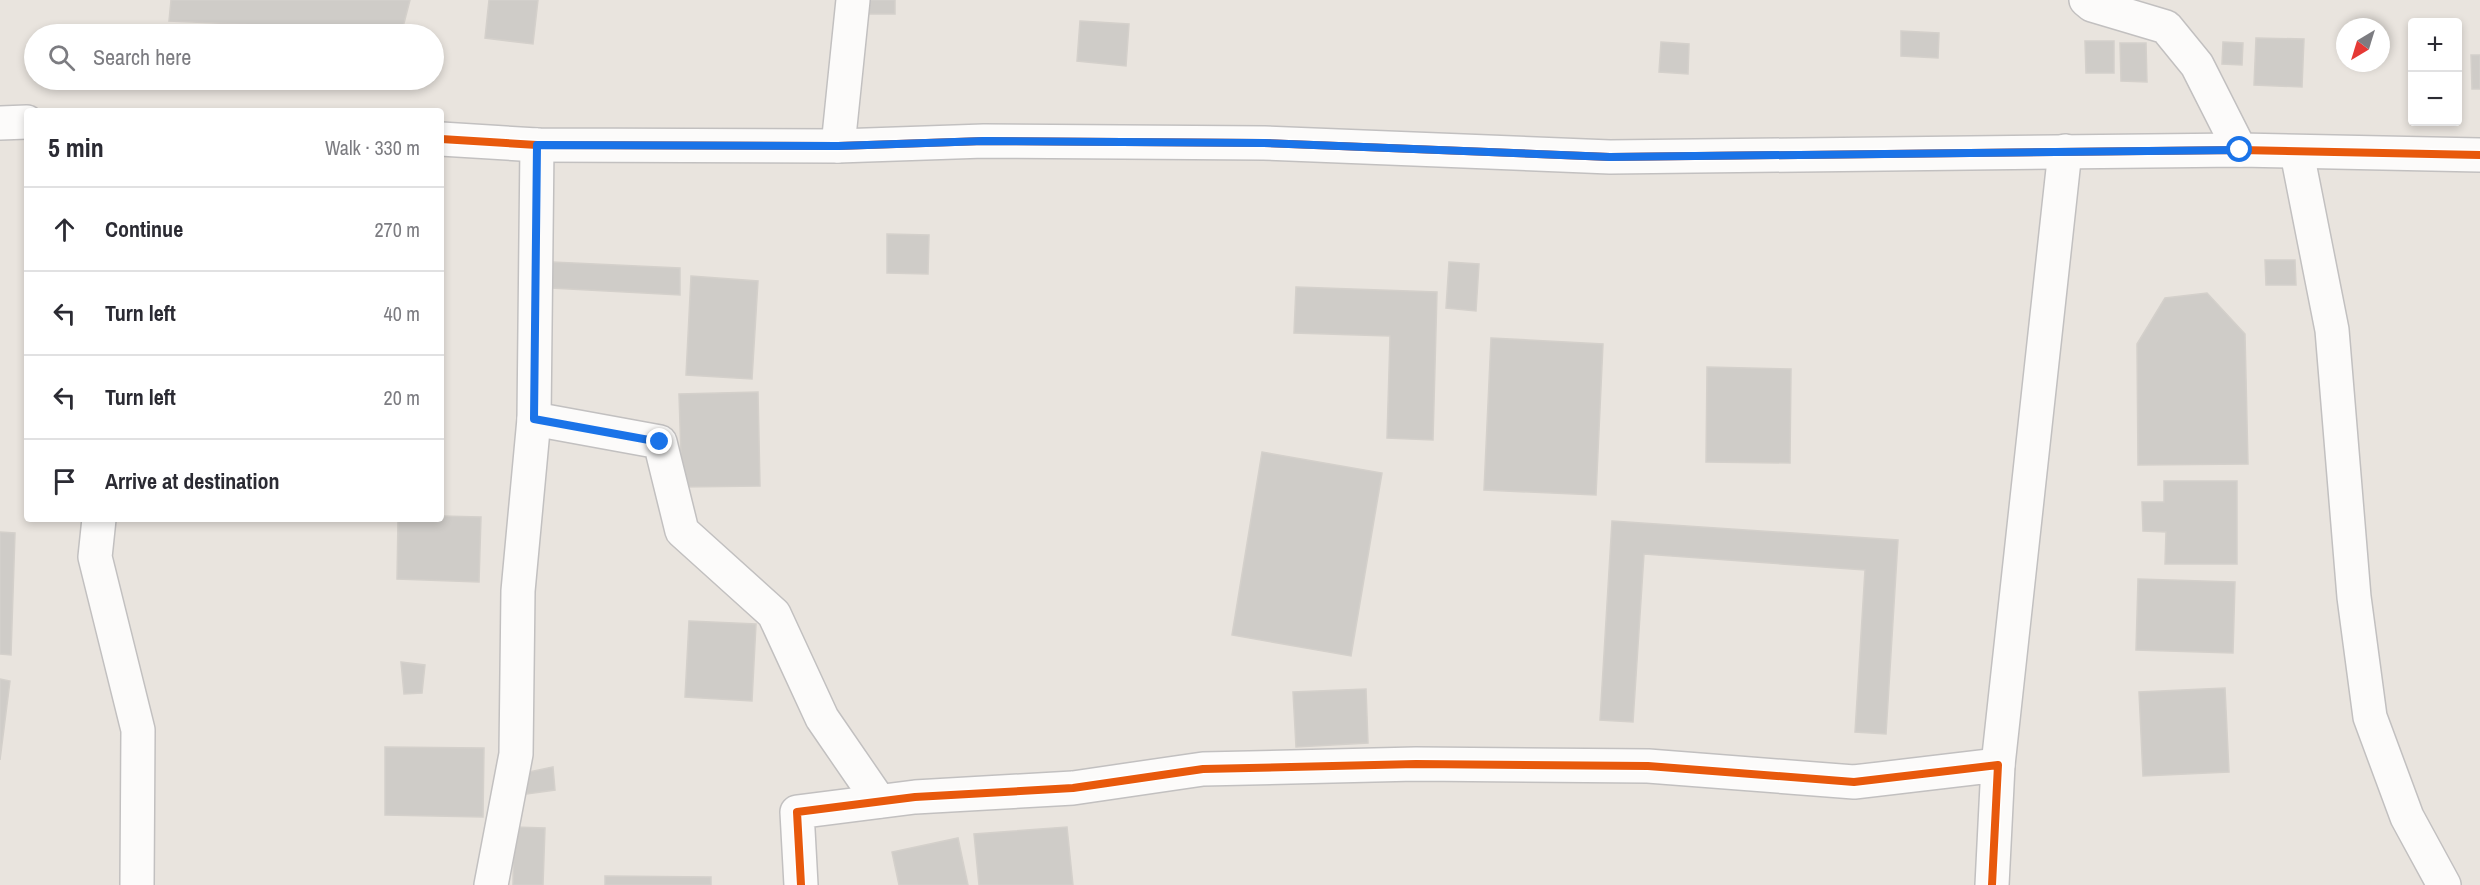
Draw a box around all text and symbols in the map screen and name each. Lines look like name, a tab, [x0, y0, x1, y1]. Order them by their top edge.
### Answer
north arrow	[2336, 18, 2390, 72]
map controls	[2408, 18, 2462, 126]
button: +	[2408, 18, 2462, 72]
search box	[24, 24, 444, 90]
icon: search	[45, 41, 78, 74]
text: Search here	[93, 42, 191, 72]
button: −	[2408, 72, 2462, 126]
text: 5 min	[48, 130, 104, 165]
text: Walk · 330 m	[325, 134, 420, 161]
route start	[2226, 136, 2252, 162]
icon: ahead	[48, 213, 81, 246]
text: Continue	[105, 214, 183, 244]
text: 270 m	[374, 216, 420, 243]
icon: left	[48, 297, 81, 330]
text: Turn left	[105, 298, 176, 328]
text: 40 m	[384, 300, 420, 327]
icon: left	[48, 381, 81, 414]
text: Turn left	[105, 382, 176, 412]
text: 20 m	[384, 384, 420, 411]
route end	[646, 428, 672, 454]
icon: arrive	[48, 465, 81, 498]
text: Arrive at destination	[105, 466, 279, 496]

